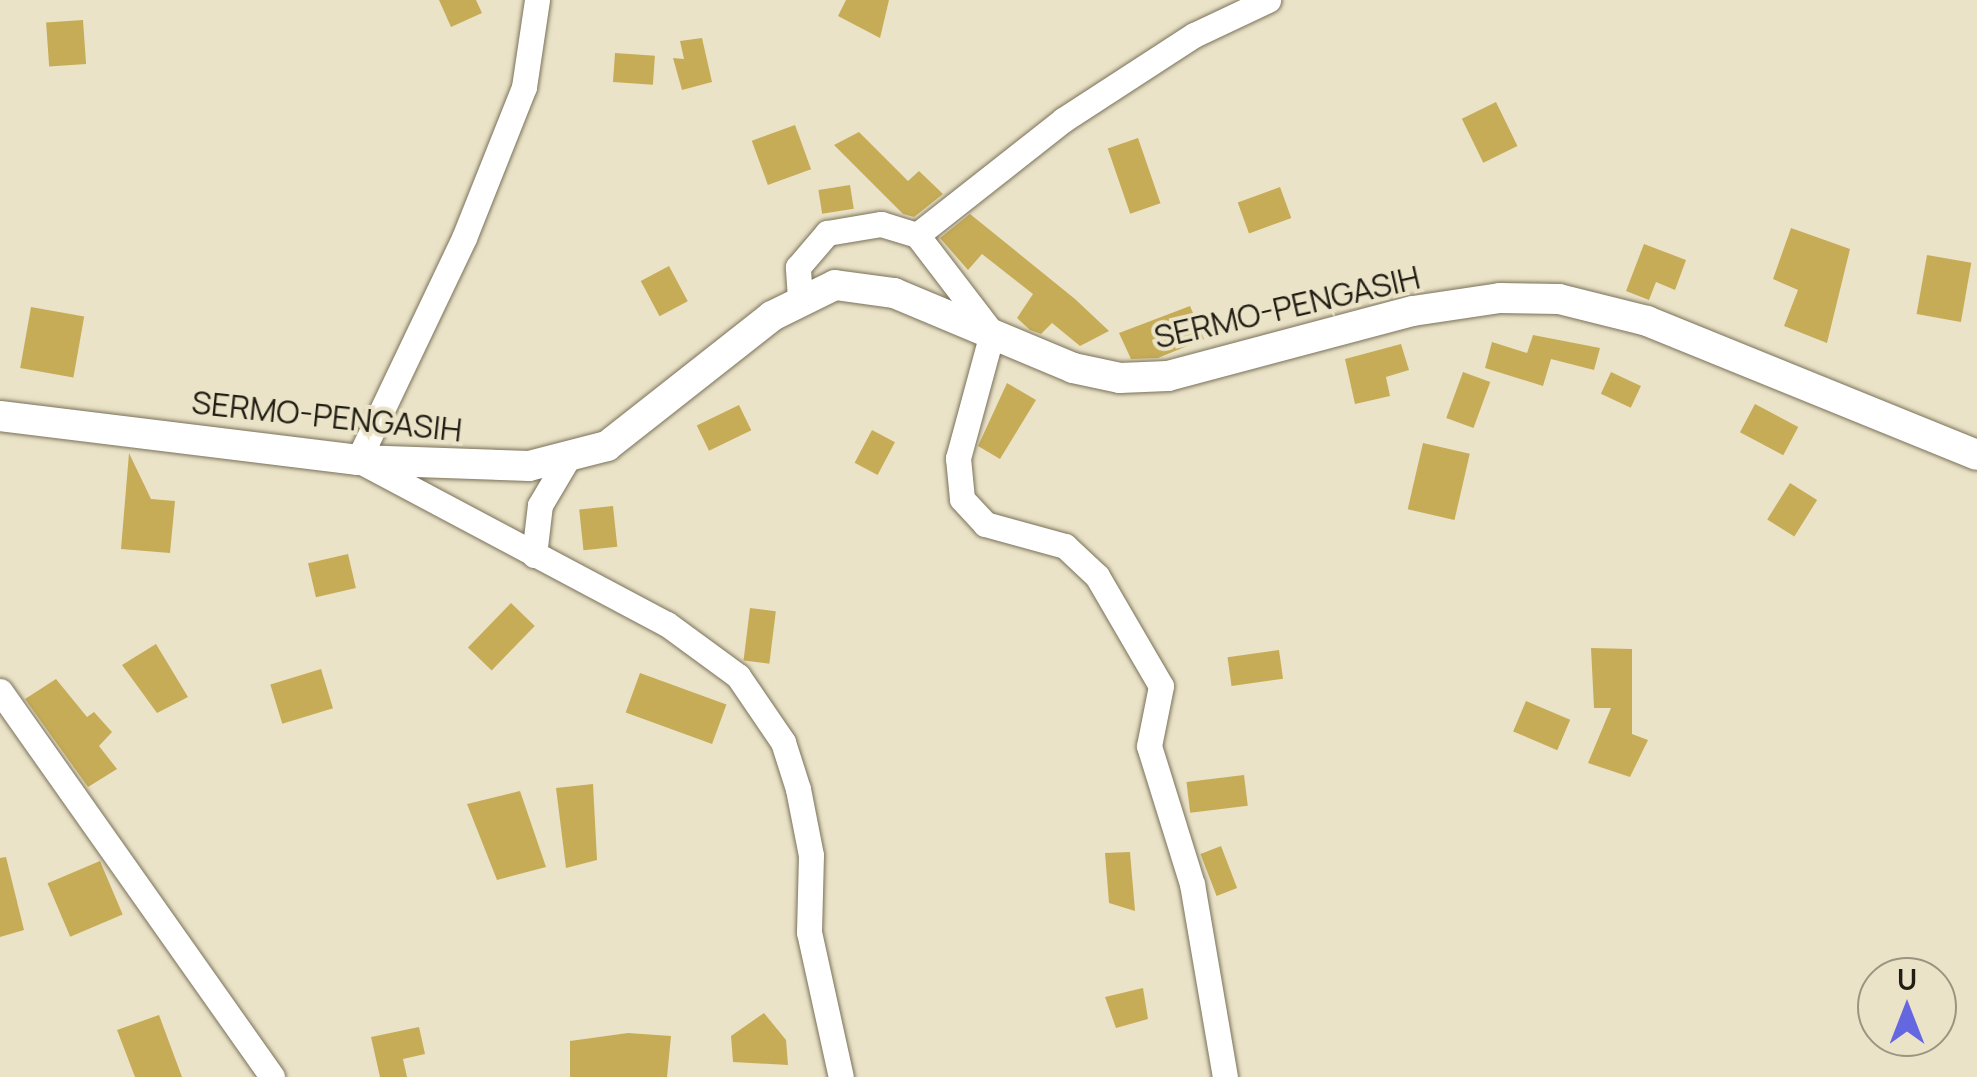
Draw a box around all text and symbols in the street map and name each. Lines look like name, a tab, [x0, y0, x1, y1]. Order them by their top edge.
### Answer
street label: SERMO-PENGASIH	[1150, 258, 1424, 356]
street label: SERMO-PENGASIH	[190, 383, 464, 449]
north arrow	[1857, 957, 1957, 1057]
text: U	[1897, 960, 1917, 998]

